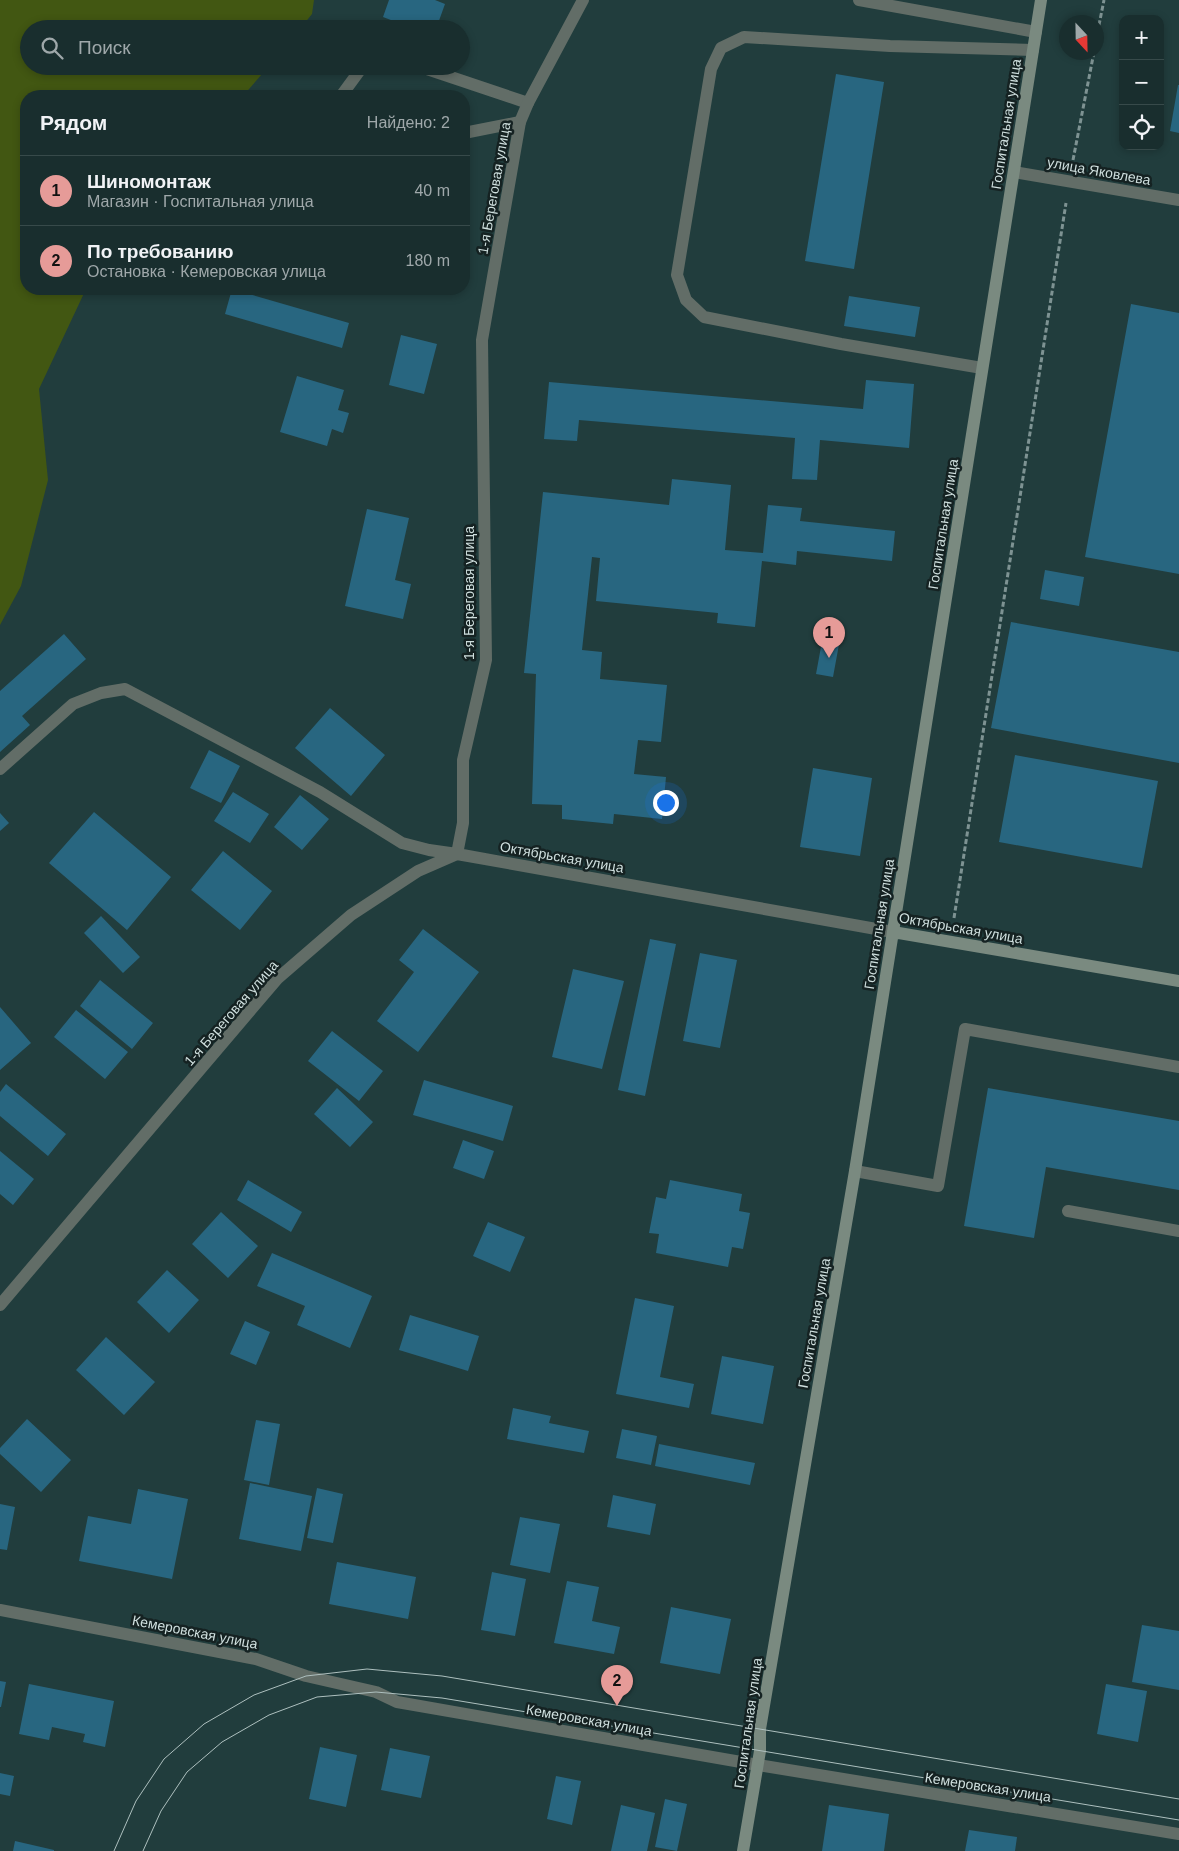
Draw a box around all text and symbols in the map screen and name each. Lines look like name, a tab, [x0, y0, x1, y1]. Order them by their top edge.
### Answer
north arrow	[1059, 15, 1104, 60]
map controls	[1119, 15, 1164, 150]
button: +	[1119, 15, 1164, 60]
search box	[20, 20, 470, 75]
icon: search	[38, 34, 66, 62]
text: Поиск	[78, 37, 131, 58]
street label: Госпитальная улица	[988, 57, 1024, 190]
button: −	[1119, 60, 1164, 105]
button: locate	[1119, 105, 1164, 150]
text: Рядом	[40, 111, 107, 134]
text: Найдено: 2	[367, 114, 450, 131]
street label: 1-я Береговая улица	[474, 120, 514, 255]
street label: улица Яковлева	[1046, 154, 1152, 188]
text: Шиномонтаж	[87, 171, 211, 192]
text: 1	[52, 182, 60, 199]
text: 40 m	[414, 182, 450, 199]
text: Магазин · Госпитальная улица	[87, 193, 314, 210]
text: По требованию	[87, 241, 234, 262]
text: 2	[52, 252, 60, 269]
text: 180 m	[406, 252, 450, 269]
text: Остановка · Кемеровская улица	[87, 263, 326, 280]
street label: Госпитальная улица	[925, 457, 961, 590]
street label: 1-я Береговая улица	[461, 526, 477, 660]
pin: 1	[813, 617, 845, 658]
your location	[653, 790, 679, 816]
street label: Октябрьская улица	[499, 838, 625, 876]
street label: Госпитальная улица	[861, 857, 897, 990]
street label: Октябрьская улица	[898, 909, 1024, 947]
street label: 1-я Береговая улица	[181, 957, 281, 1069]
street label: Госпитальная улица	[795, 1256, 833, 1389]
street label: Кемеровская улица	[131, 1612, 259, 1652]
street label: Госпитальная улица	[731, 1656, 765, 1789]
pin: 2	[601, 1665, 633, 1706]
street label: Кемеровская улица	[525, 1701, 653, 1739]
street label: Кемеровская улица	[924, 1769, 1052, 1805]

